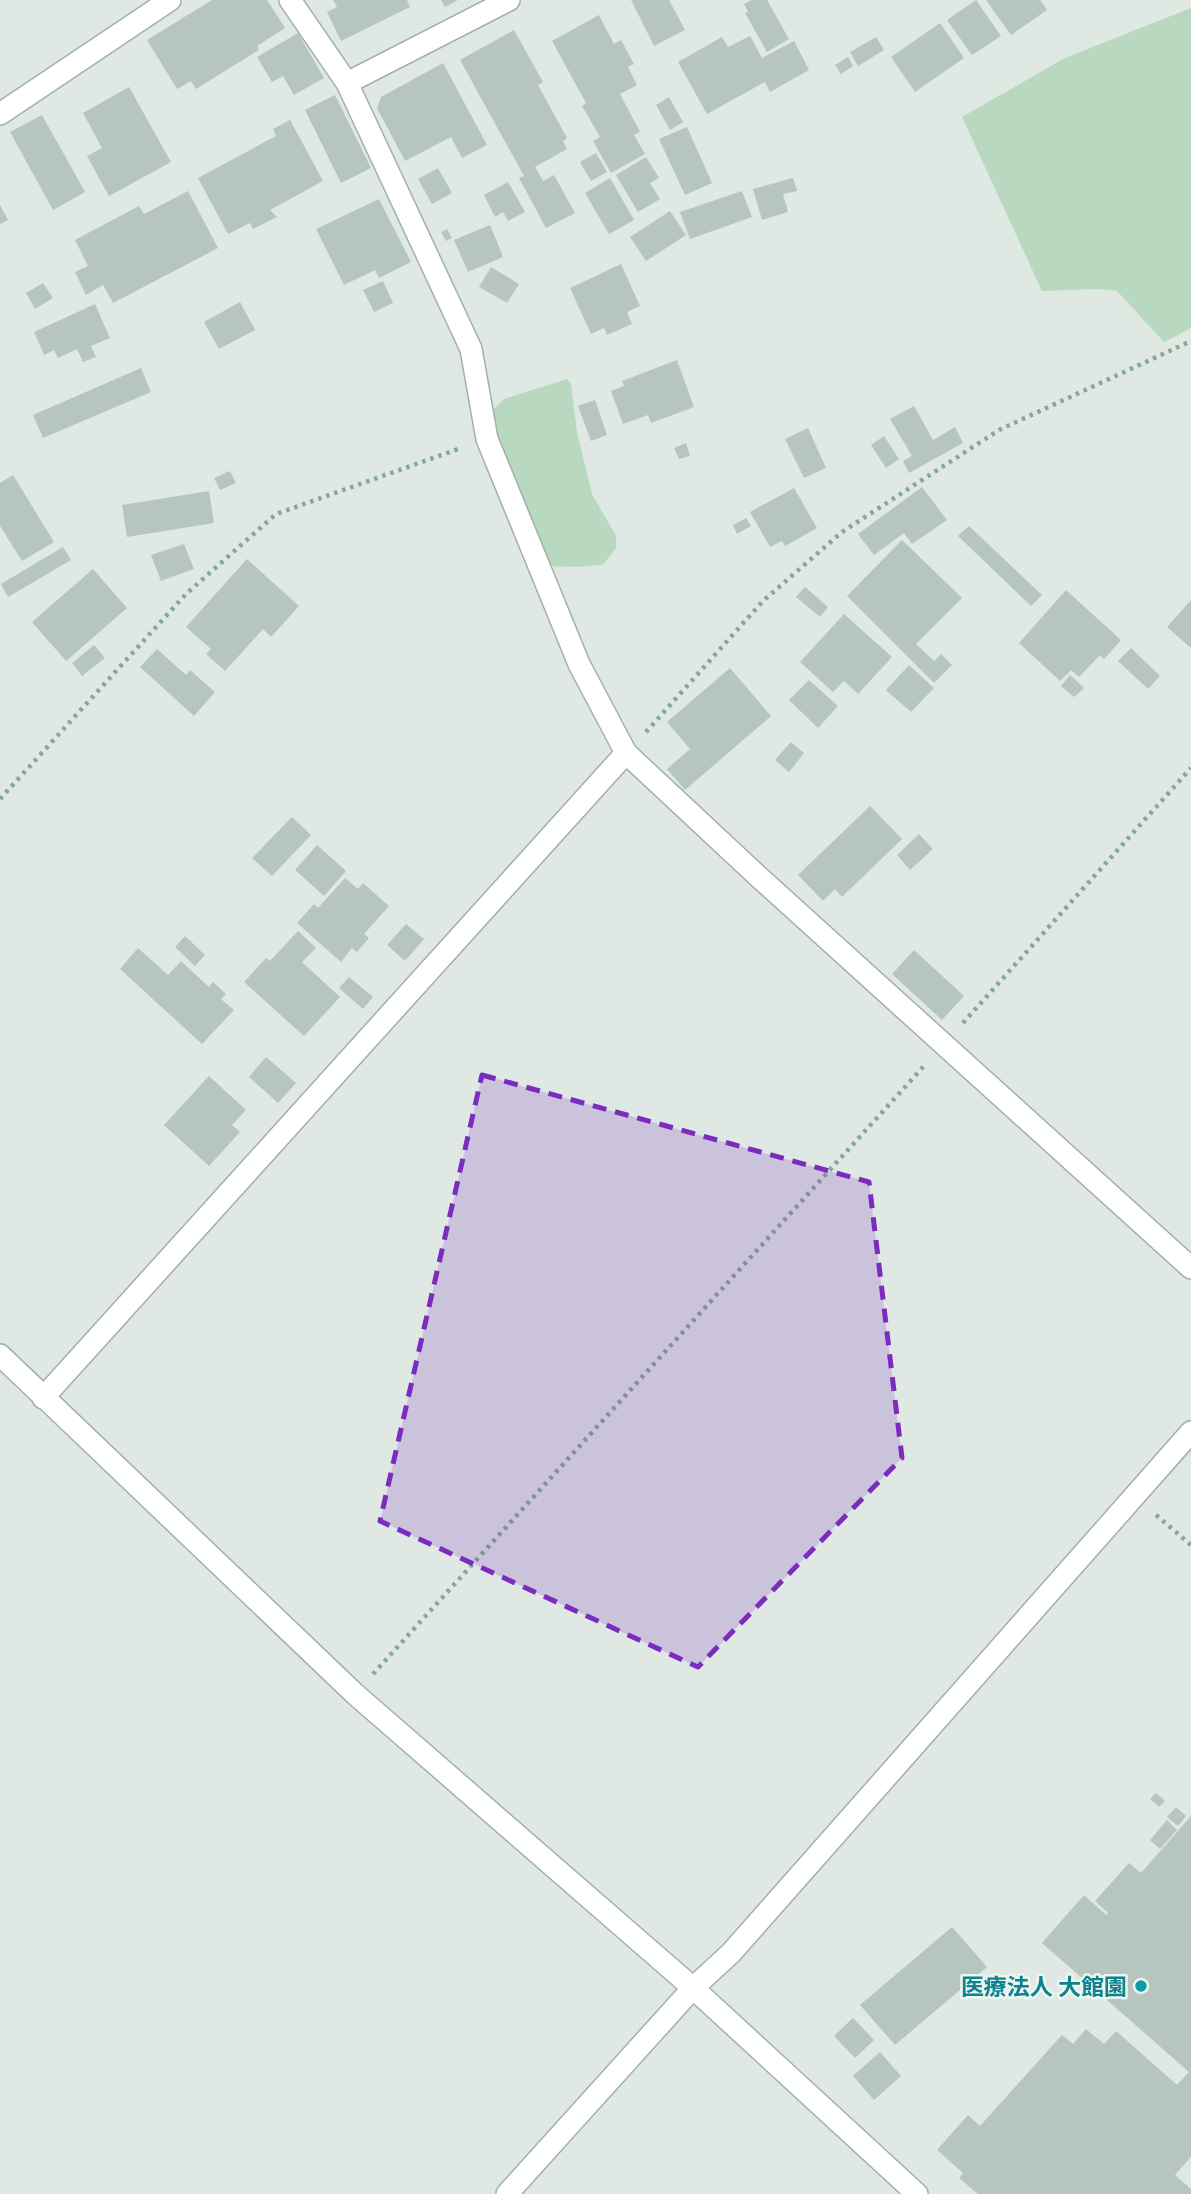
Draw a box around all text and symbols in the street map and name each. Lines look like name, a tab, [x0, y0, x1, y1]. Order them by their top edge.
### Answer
place label: 医療法人 大館園	[961, 1973, 1127, 2000]
marker: 医療法人 大館園	[1133, 1978, 1149, 1994]

